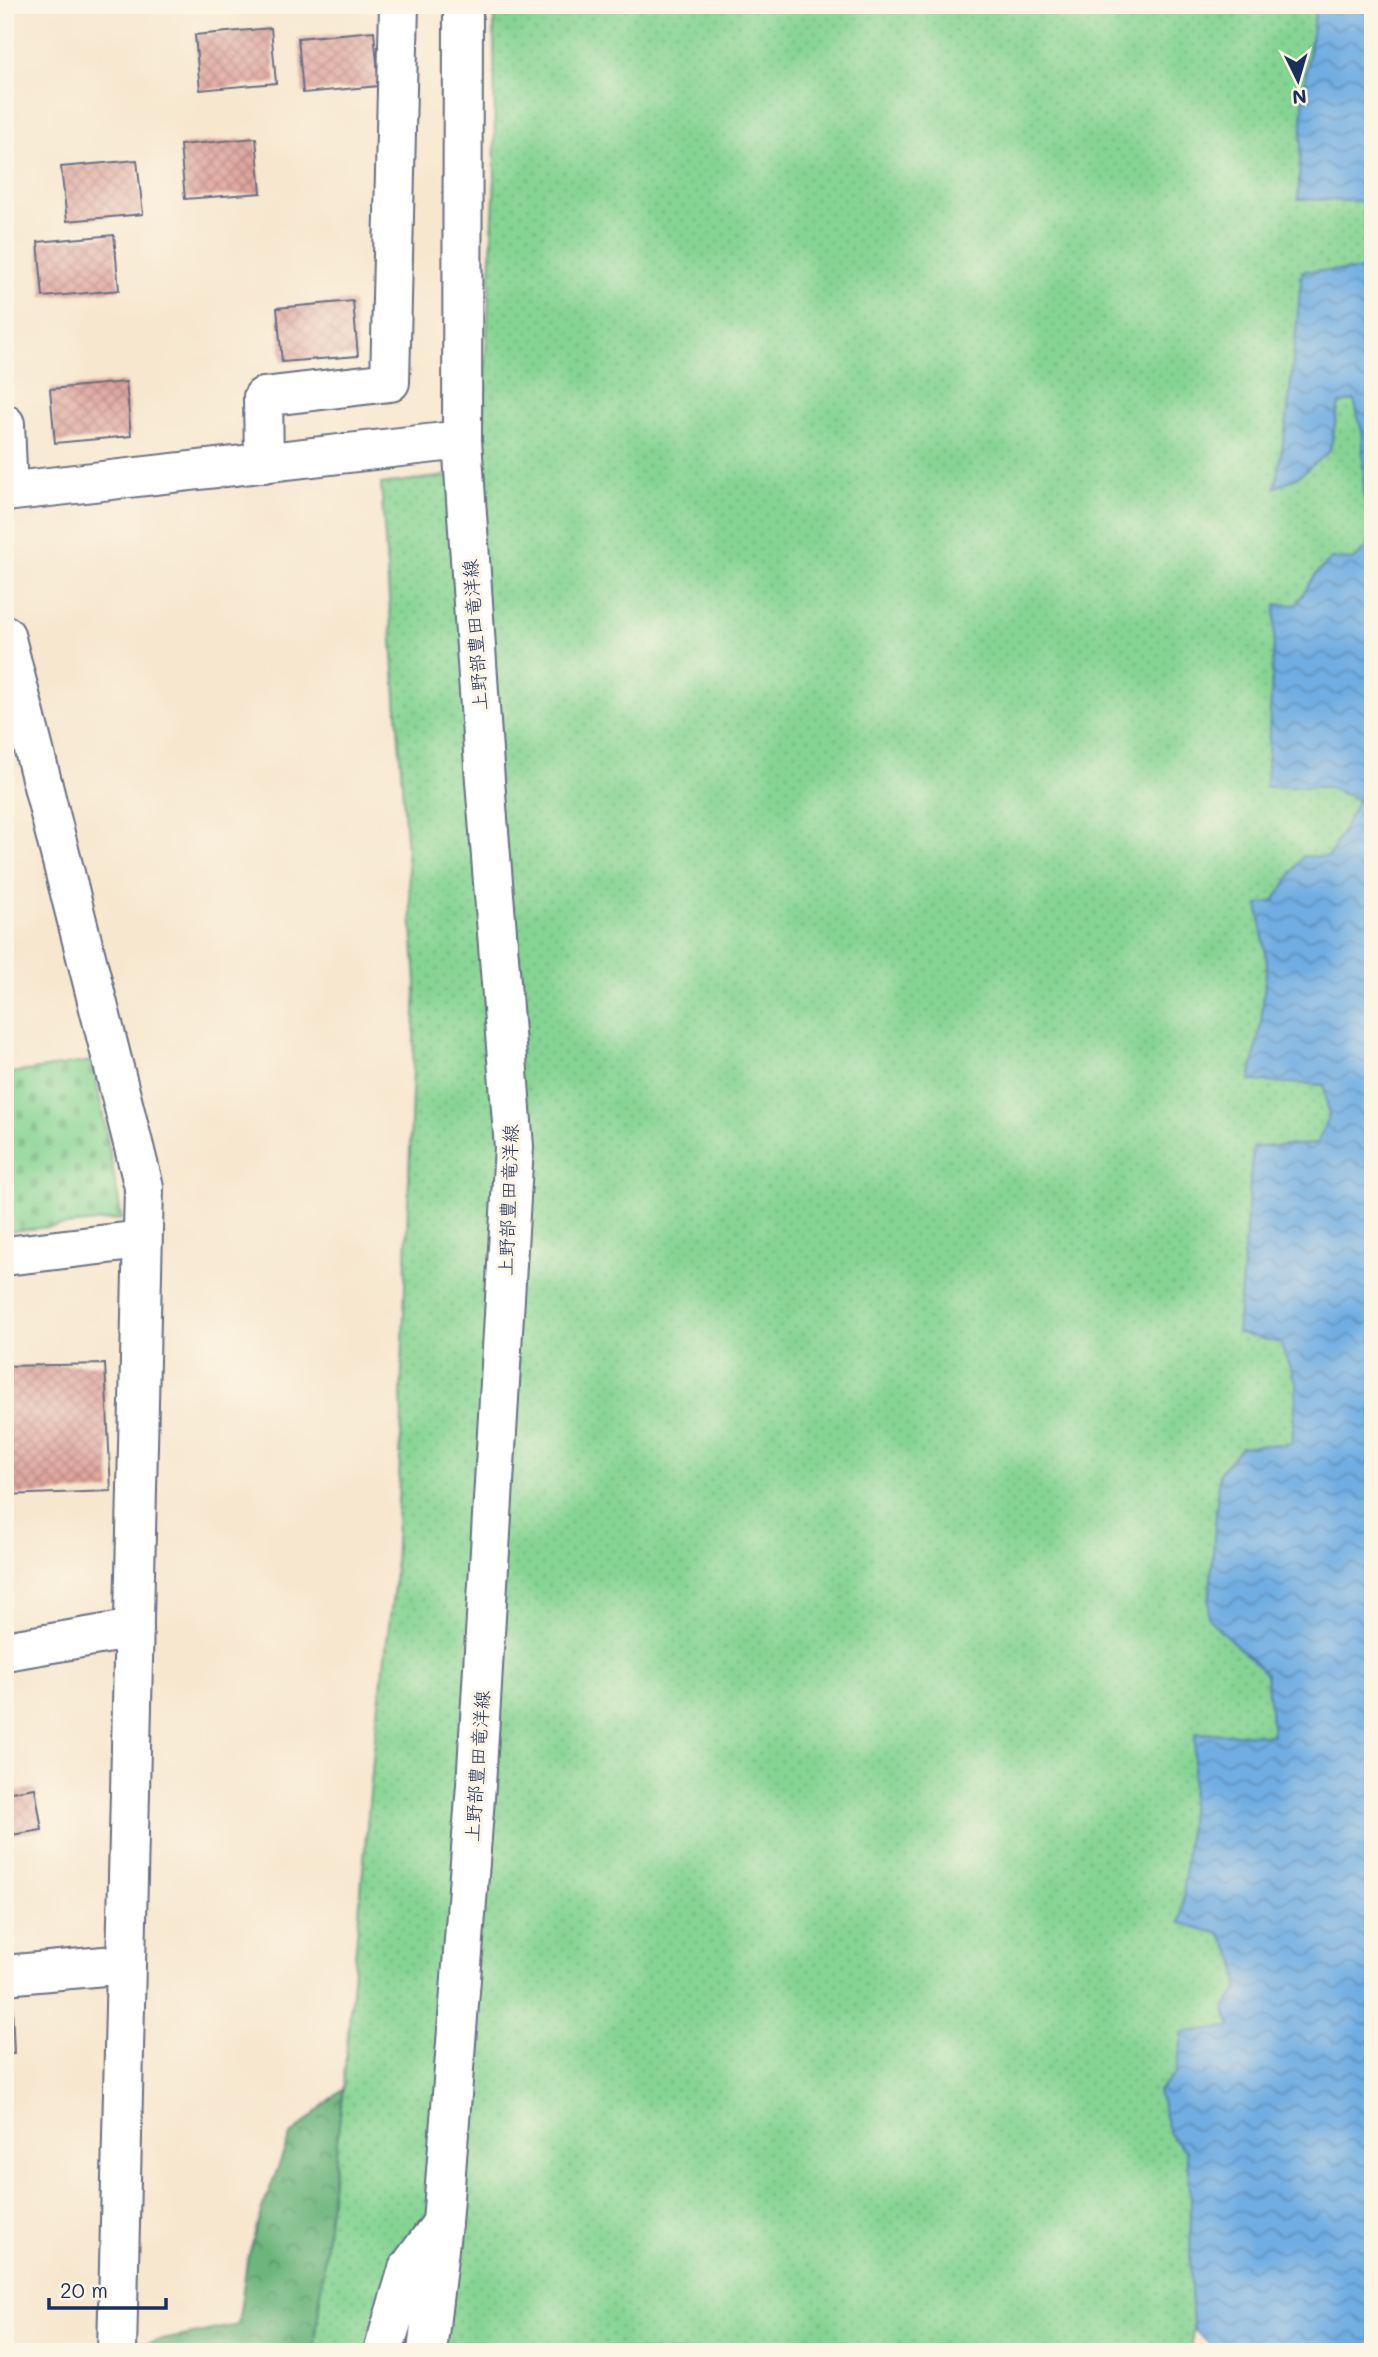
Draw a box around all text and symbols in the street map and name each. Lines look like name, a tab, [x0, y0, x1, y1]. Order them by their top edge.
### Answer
north arrow	[1262, 46, 1332, 116]
text: N	[1291, 84, 1308, 111]
street label: 上野部豊田竜洋線	[457, 558, 492, 712]
street label: 上野部豊田竜洋線	[492, 1124, 523, 1276]
street label: 上野部豊田竜洋線	[459, 1689, 494, 1843]
scale bar	[49, 2266, 166, 2310]
text: 20 m	[60, 2276, 108, 2303]

